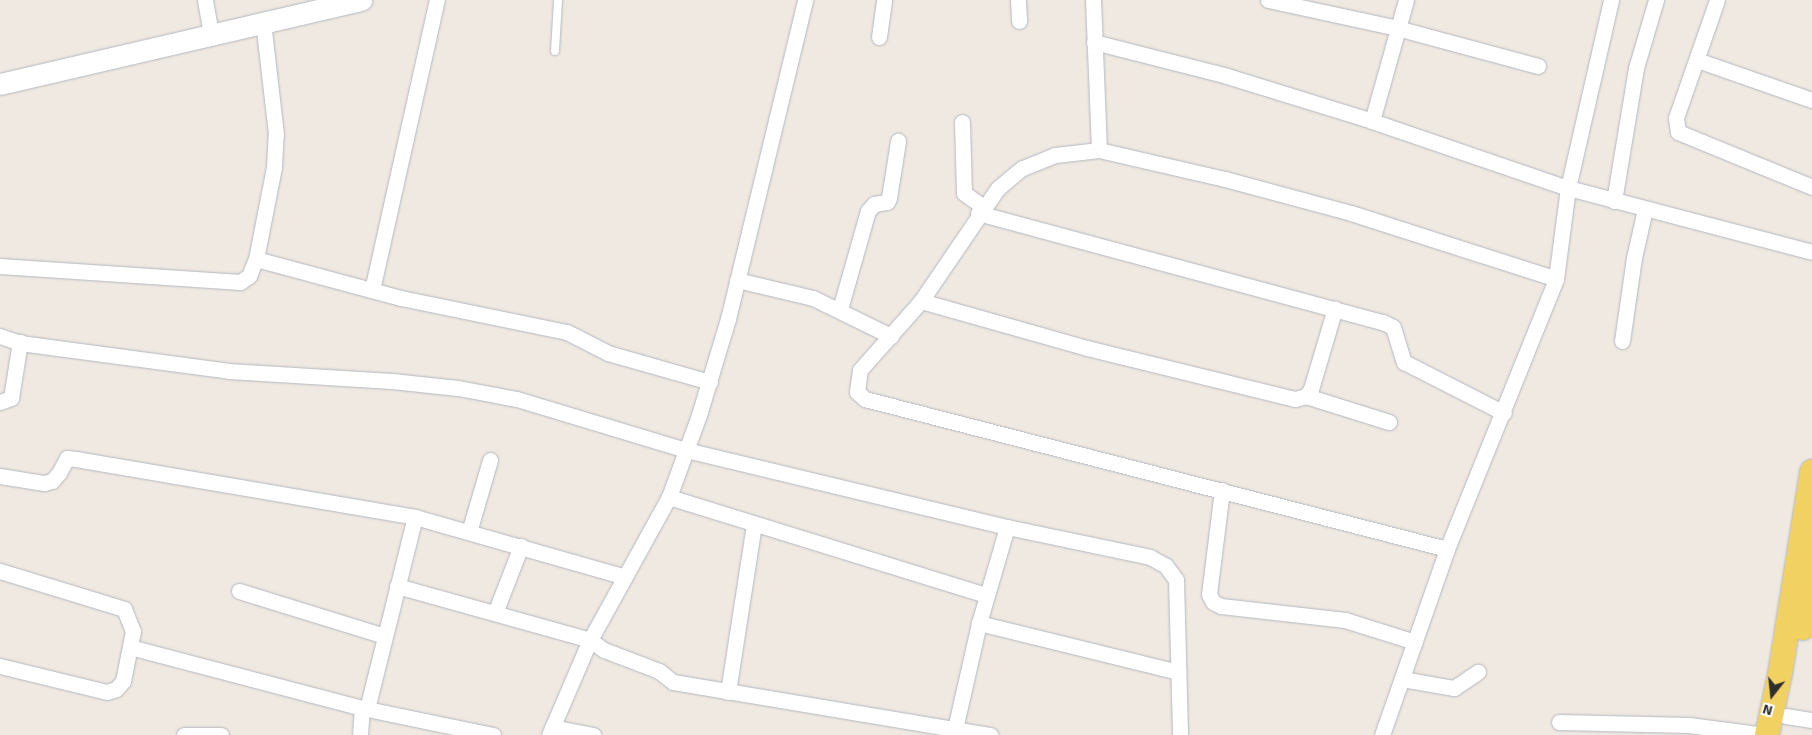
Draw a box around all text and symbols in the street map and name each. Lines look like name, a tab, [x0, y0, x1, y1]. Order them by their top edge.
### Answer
north arrow	[1747, 670, 1797, 720]
text: N	[1761, 700, 1775, 719]

